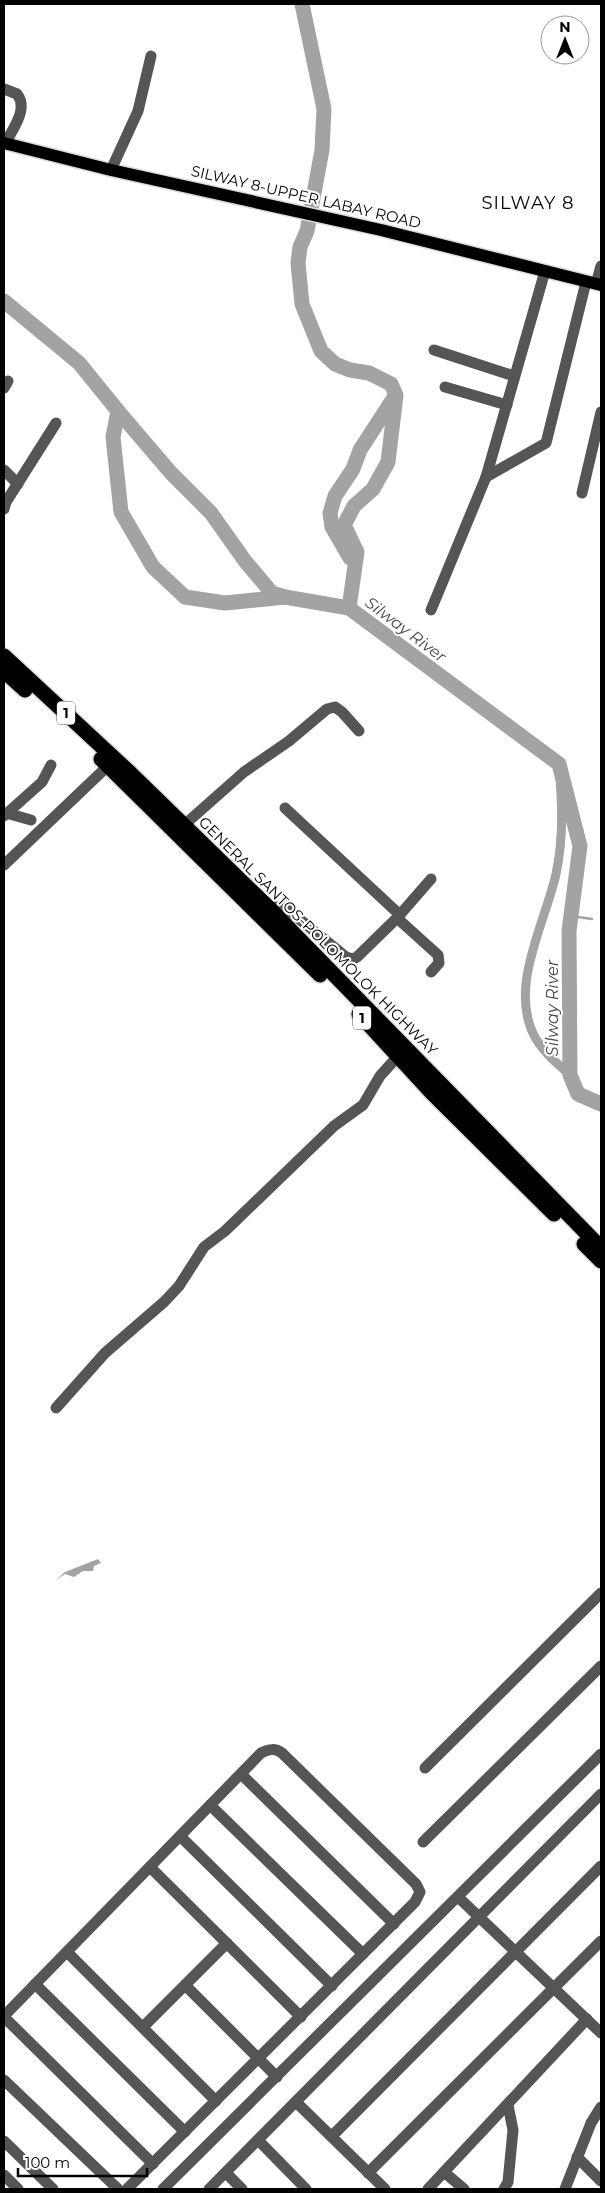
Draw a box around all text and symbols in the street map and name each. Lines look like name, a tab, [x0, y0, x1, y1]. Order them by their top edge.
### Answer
north arrow	[540, 15, 590, 65]
text: N	[559, 18, 571, 36]
street label: SILWAY 8-UPPER LABAY ROAD	[189, 161, 423, 232]
district label: SILWAY 8	[481, 192, 575, 214]
water label: Silway River	[362, 593, 450, 666]
road number: 1	[57, 701, 75, 724]
street label: GENERAL SANTOS-POLOMOLOK HIGHWAY	[195, 812, 442, 1059]
water label: Silway River	[543, 959, 562, 1056]
road number: 1	[353, 1006, 371, 1030]
scale bar	[18, 2146, 146, 2178]
text: 100 m	[25, 2153, 70, 2172]

